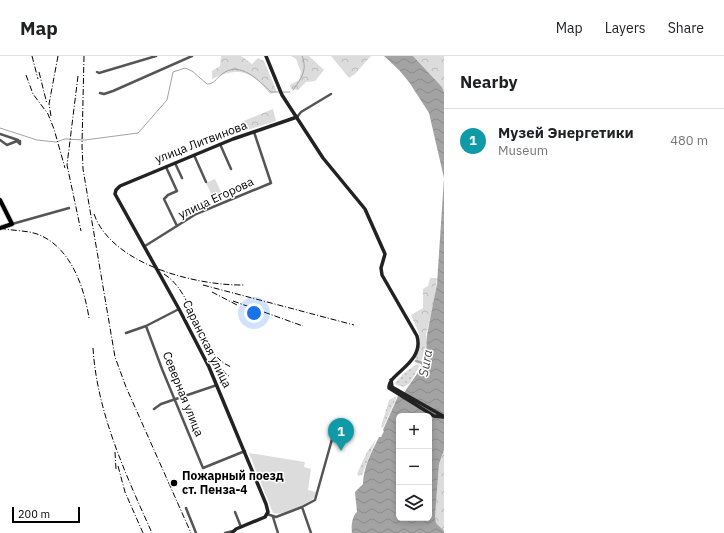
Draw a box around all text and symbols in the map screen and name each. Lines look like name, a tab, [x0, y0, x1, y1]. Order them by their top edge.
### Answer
text: Map	[20, 16, 58, 40]
text: Map	[556, 19, 583, 37]
text: Layers	[605, 19, 646, 37]
text: Share	[668, 19, 704, 37]
text: Nearby	[460, 71, 518, 93]
street label: улица Литвинова	[153, 117, 250, 166]
text: Музей Энергетики	[498, 123, 634, 142]
text: 1	[469, 132, 477, 149]
text: 480 m	[670, 132, 708, 149]
text: Museum	[498, 142, 548, 159]
street label: улица Егорова	[176, 173, 256, 222]
street label: Саранская улица	[180, 297, 235, 391]
your location	[244, 303, 264, 323]
water label: Sura	[415, 348, 436, 378]
street label: Северная улица	[160, 349, 208, 439]
map controls	[396, 413, 432, 521]
button: +	[396, 413, 432, 449]
pin: 1	[328, 418, 354, 451]
button: −	[396, 449, 432, 485]
place label: Пожарный поезд ст. Пенза-4	[182, 468, 284, 497]
marker: Пожарный поезд ст. Пенза-4	[169, 478, 179, 488]
button: layers	[396, 485, 432, 521]
scale bar	[12, 505, 80, 524]
text: 200 m	[18, 507, 50, 521]

